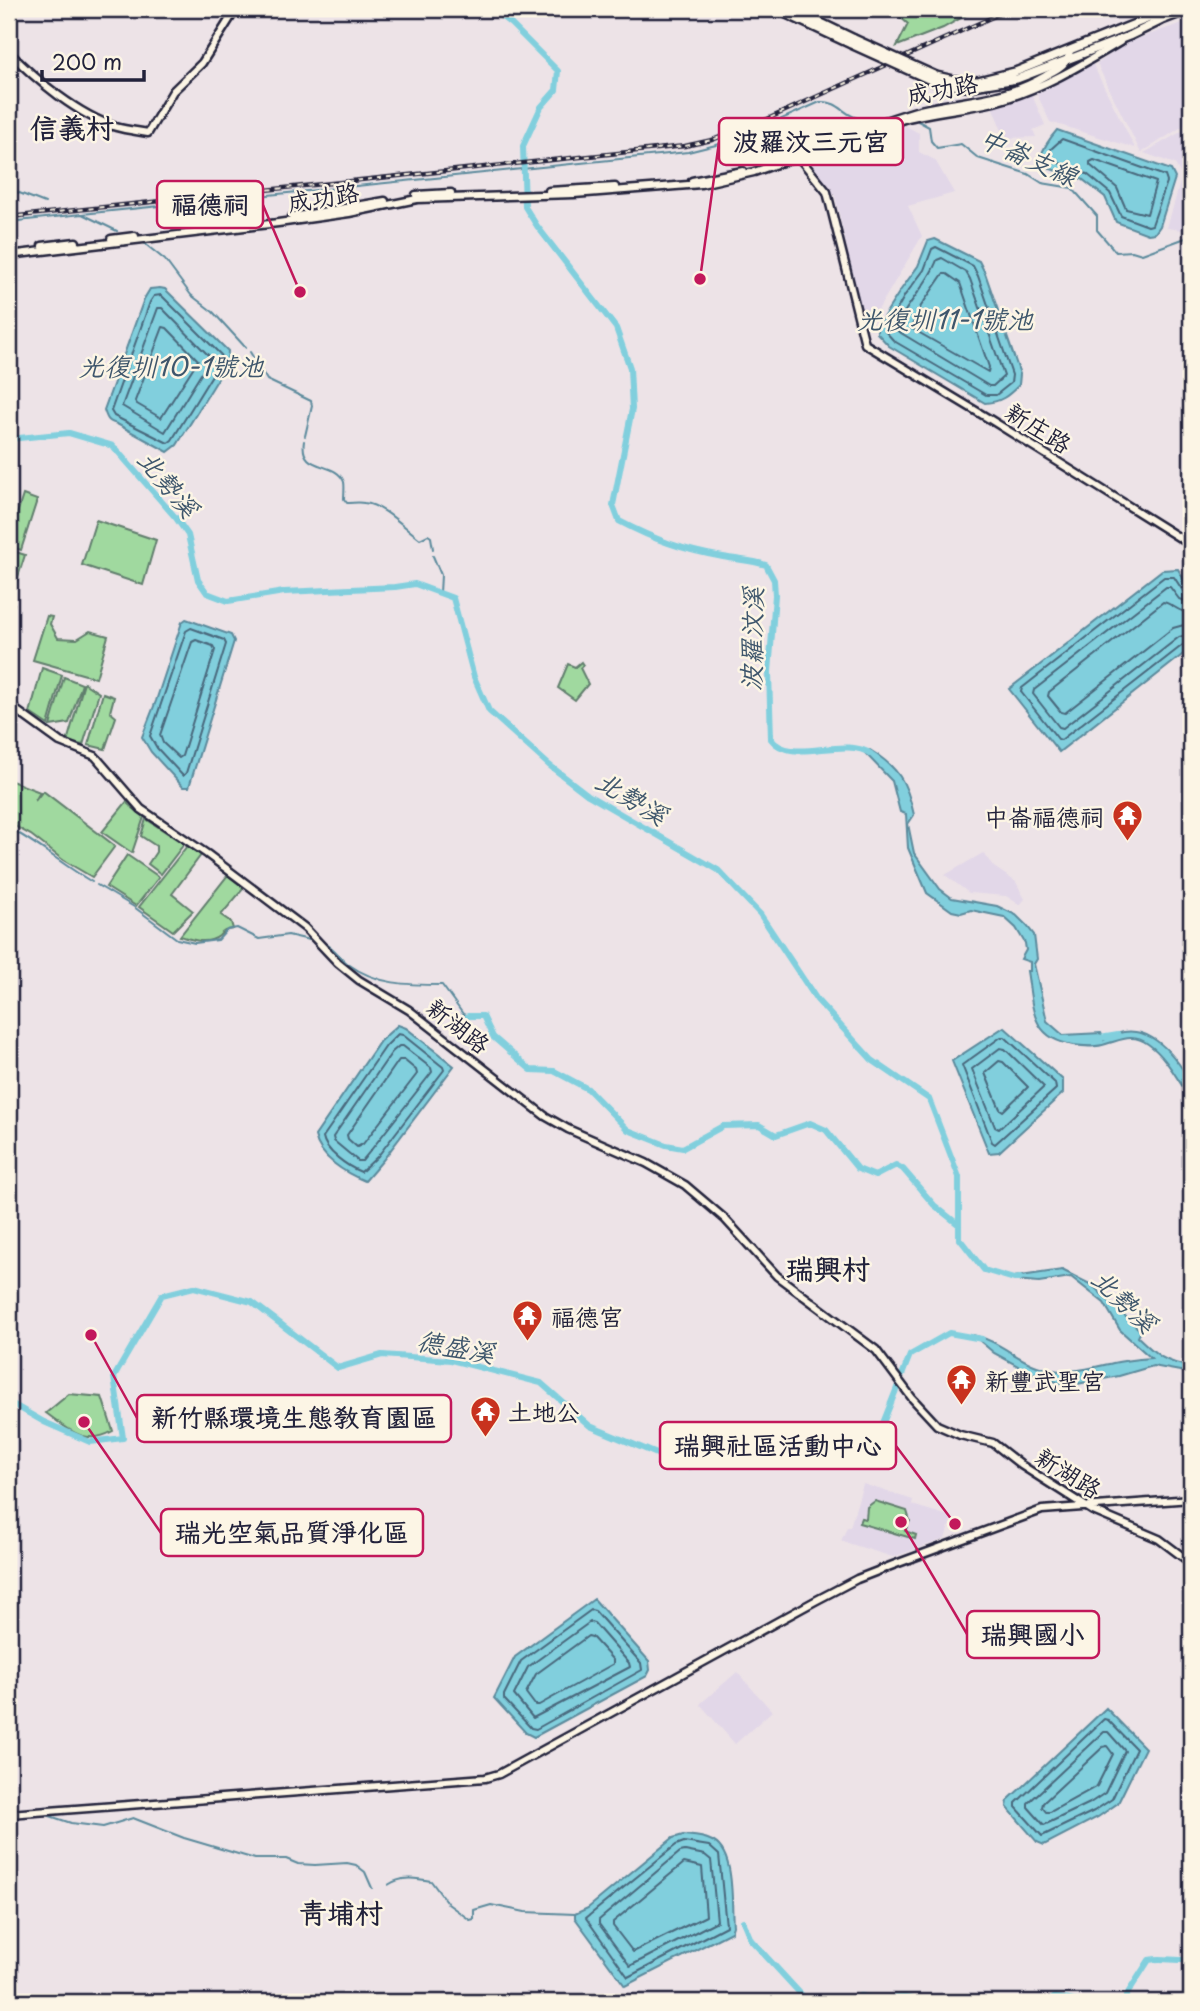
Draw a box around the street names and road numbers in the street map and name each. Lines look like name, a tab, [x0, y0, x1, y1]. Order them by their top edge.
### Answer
street label: 成功路	[903, 63, 981, 113]
street label: 成功路	[285, 173, 361, 219]
street label: 新庄路	[999, 393, 1079, 461]
street label: 新湖路	[420, 989, 498, 1061]
street label: 新湖路	[1029, 1438, 1109, 1506]

